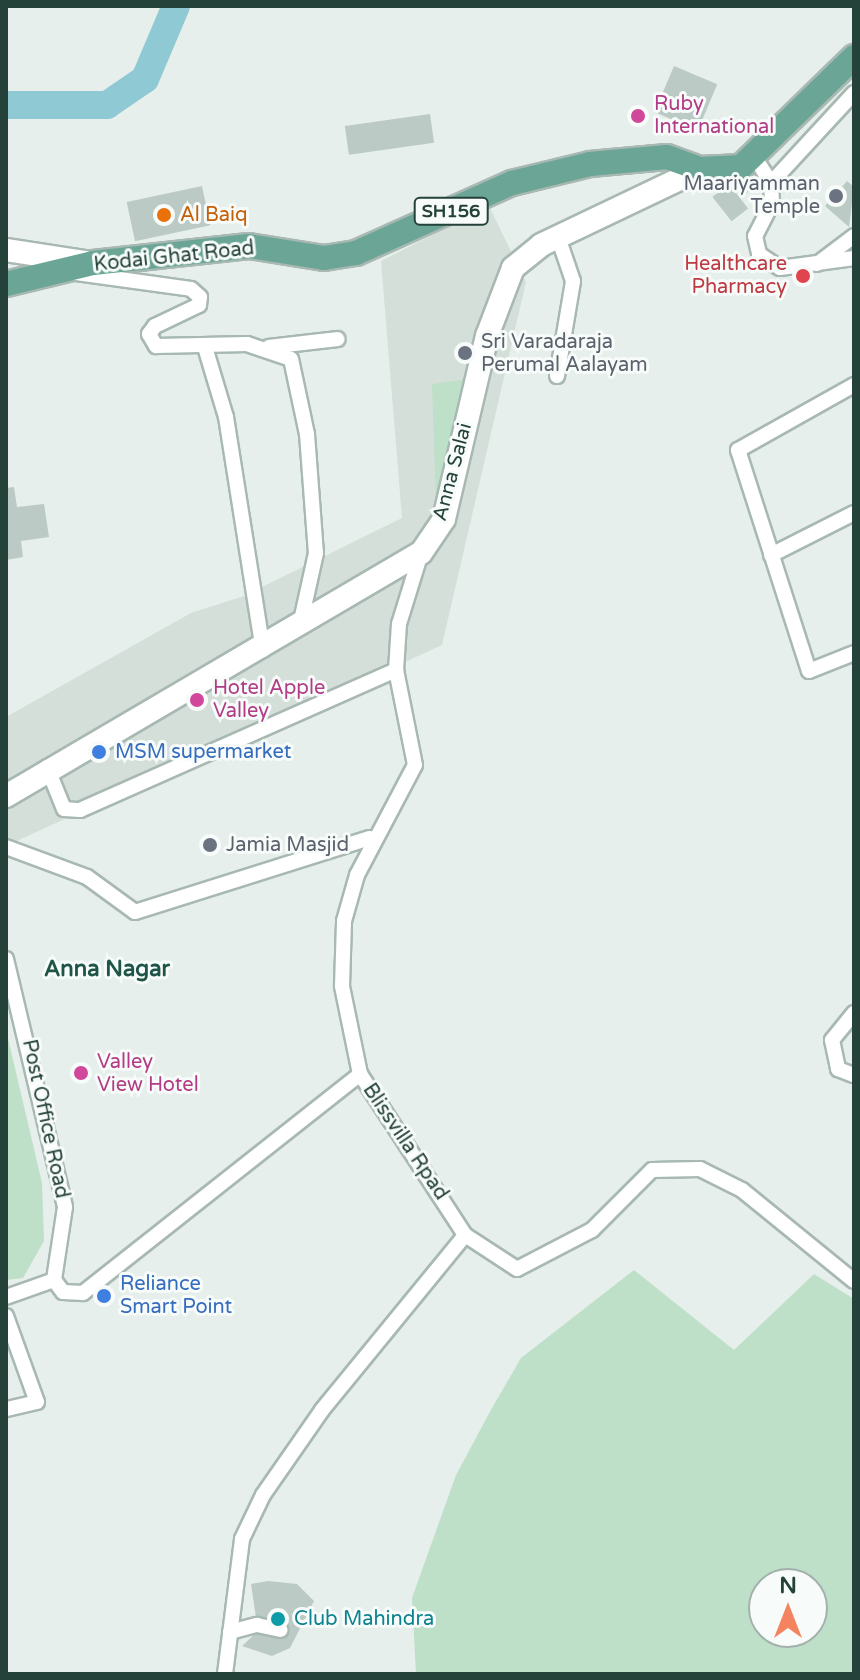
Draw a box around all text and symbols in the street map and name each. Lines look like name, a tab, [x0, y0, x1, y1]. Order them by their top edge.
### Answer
place label: Ruby International	[654, 92, 774, 139]
marker: Ruby International	[629, 107, 647, 125]
place label: Maariyamman Temple	[684, 172, 820, 219]
marker: Maariyamman Temple	[827, 187, 845, 205]
road number: SH156	[413, 197, 489, 225]
place label: Al Baiq	[180, 203, 248, 227]
marker: Al Baiq	[155, 206, 173, 224]
street label: Kodai Ghat Road	[93, 237, 255, 277]
place label: Healthcare Pharmacy	[684, 252, 787, 299]
marker: Healthcare Pharmacy	[794, 267, 812, 285]
place label: Sri Varadaraja Perumal Aalayam	[481, 330, 648, 377]
marker: Sri Varadaraja Perumal Aalayam	[456, 344, 474, 362]
street label: Anna Salai	[428, 420, 478, 524]
place label: Hotel Apple Valley	[213, 676, 325, 723]
marker: Hotel Apple Valley	[188, 691, 206, 709]
place label: MSM supermarket	[115, 740, 291, 764]
marker: MSM supermarket	[90, 743, 108, 761]
place label: Jamia Masjid	[226, 833, 349, 857]
marker: Jamia Masjid	[201, 836, 219, 854]
district label: Anna Nagar	[44, 957, 170, 983]
street label: Post Office Road	[16, 1037, 74, 1201]
place label: Valley View Hotel	[97, 1050, 199, 1097]
marker: Valley View Hotel	[72, 1064, 90, 1082]
street label: Blissvilla Rpad	[357, 1079, 453, 1205]
place label: Reliance Smart Point	[120, 1272, 232, 1319]
marker: Reliance Smart Point	[95, 1287, 113, 1305]
north arrow	[748, 1568, 828, 1648]
text: N	[779, 1573, 797, 1599]
place label: Club Mahindra	[294, 1607, 434, 1631]
marker: Club Mahindra	[269, 1610, 287, 1628]

